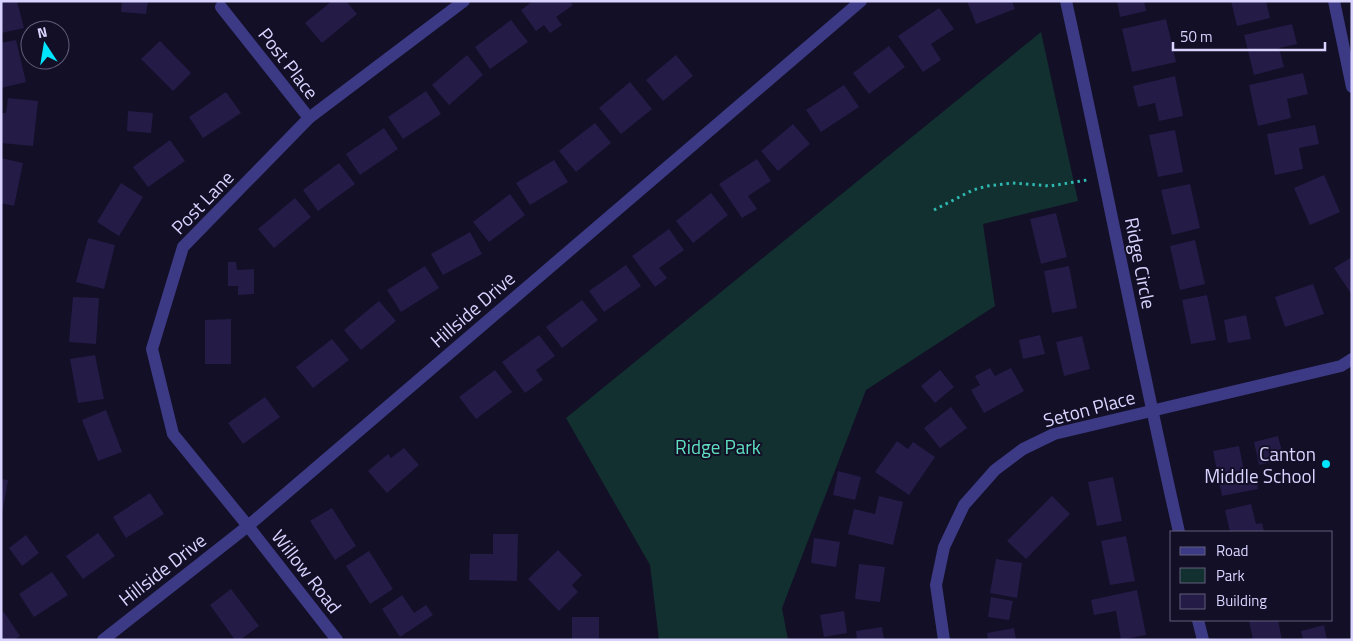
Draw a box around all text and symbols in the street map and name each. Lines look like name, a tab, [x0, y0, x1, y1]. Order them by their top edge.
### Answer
north arrow	[20, 20, 70, 70]
scale bar	[1173, 20, 1326, 52]
text: N	[35, 21, 49, 43]
street label: Post Place	[252, 21, 326, 105]
text: 50 m	[1180, 25, 1213, 48]
street label: Post Lane	[164, 163, 240, 241]
street label: Ridge Circle	[1118, 215, 1164, 311]
street label: Hillside Drive	[423, 264, 521, 354]
street label: Seton Place	[1040, 382, 1138, 434]
park label: Ridge Park	[675, 432, 761, 461]
place label: Canton Middle School	[1204, 439, 1316, 490]
marker: Canton Middle School	[1320, 458, 1332, 470]
street label: Willow Road	[265, 523, 349, 619]
street label: Hillside Drive	[112, 526, 212, 612]
legend	[1170, 531, 1333, 621]
text: Road	[1216, 539, 1248, 562]
text: Park	[1216, 564, 1245, 587]
text: Building	[1216, 589, 1267, 612]

